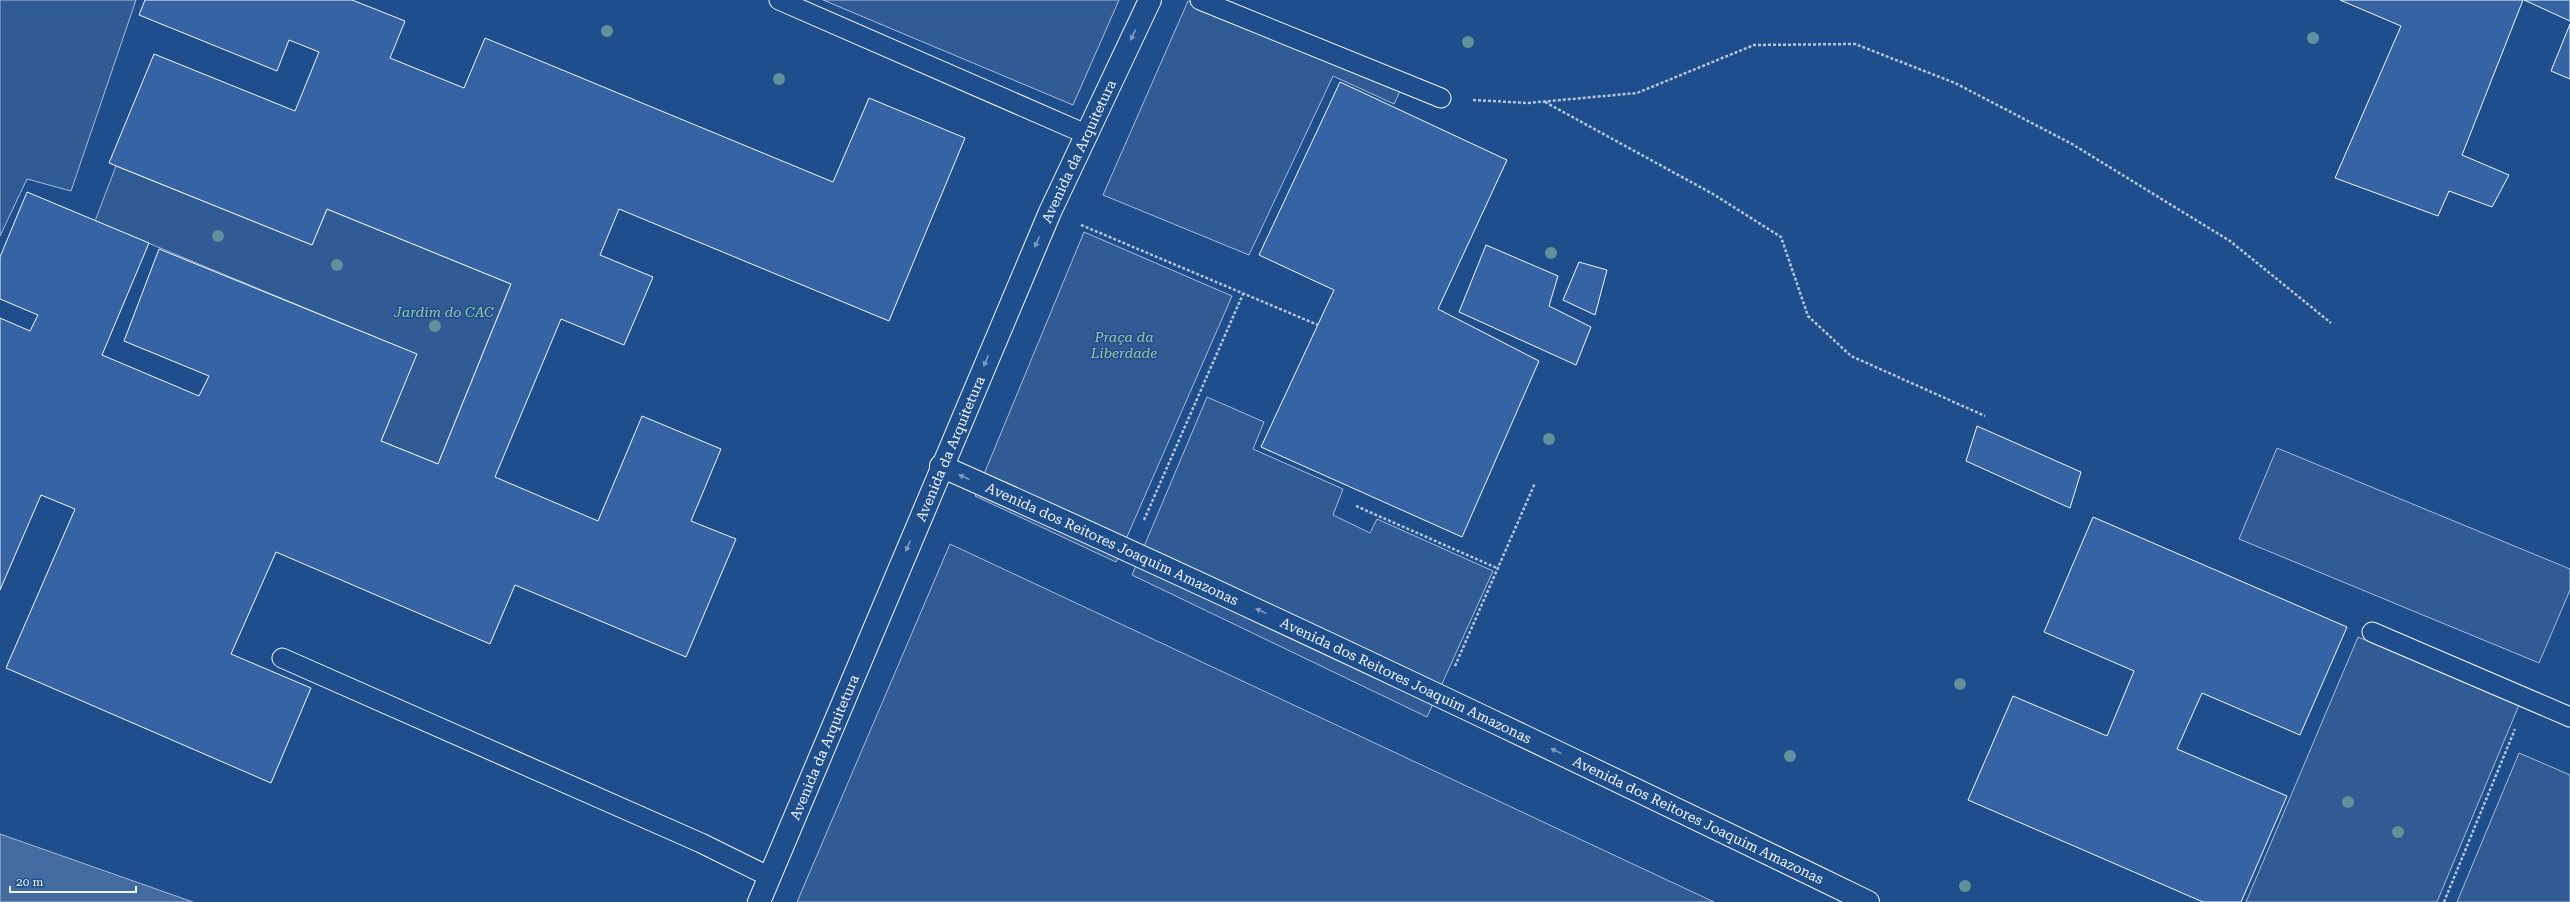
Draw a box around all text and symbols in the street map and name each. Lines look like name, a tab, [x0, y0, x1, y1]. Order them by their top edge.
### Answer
one-way arrow	[1130, 30, 1136, 41]
street label: Avenida da Arquitetura	[1038, 77, 1119, 225]
one-way arrow	[1034, 236, 1040, 248]
park label: Jardim do CAC	[393, 304, 494, 320]
park label: Praça da Liberdade	[1090, 329, 1157, 361]
one-way arrow	[982, 356, 988, 368]
street label: Avenida da Arquitetura	[912, 373, 988, 524]
one-way arrow	[958, 473, 970, 479]
street label: Avenida dos Reitores Joaquim Amazonas	[983, 479, 1241, 609]
one-way arrow	[904, 540, 910, 552]
one-way arrow	[1256, 608, 1267, 614]
street label: Avenida dos Reitores Joaquim Amazonas	[1278, 614, 1534, 747]
street label: Avenida da Arquitetura	[787, 672, 862, 822]
one-way arrow	[1550, 748, 1561, 754]
street label: Avenida dos Reitores Joaquim Amazonas	[1571, 753, 1826, 887]
scale bar	[10, 868, 136, 894]
text: 20 m	[16, 875, 43, 889]

